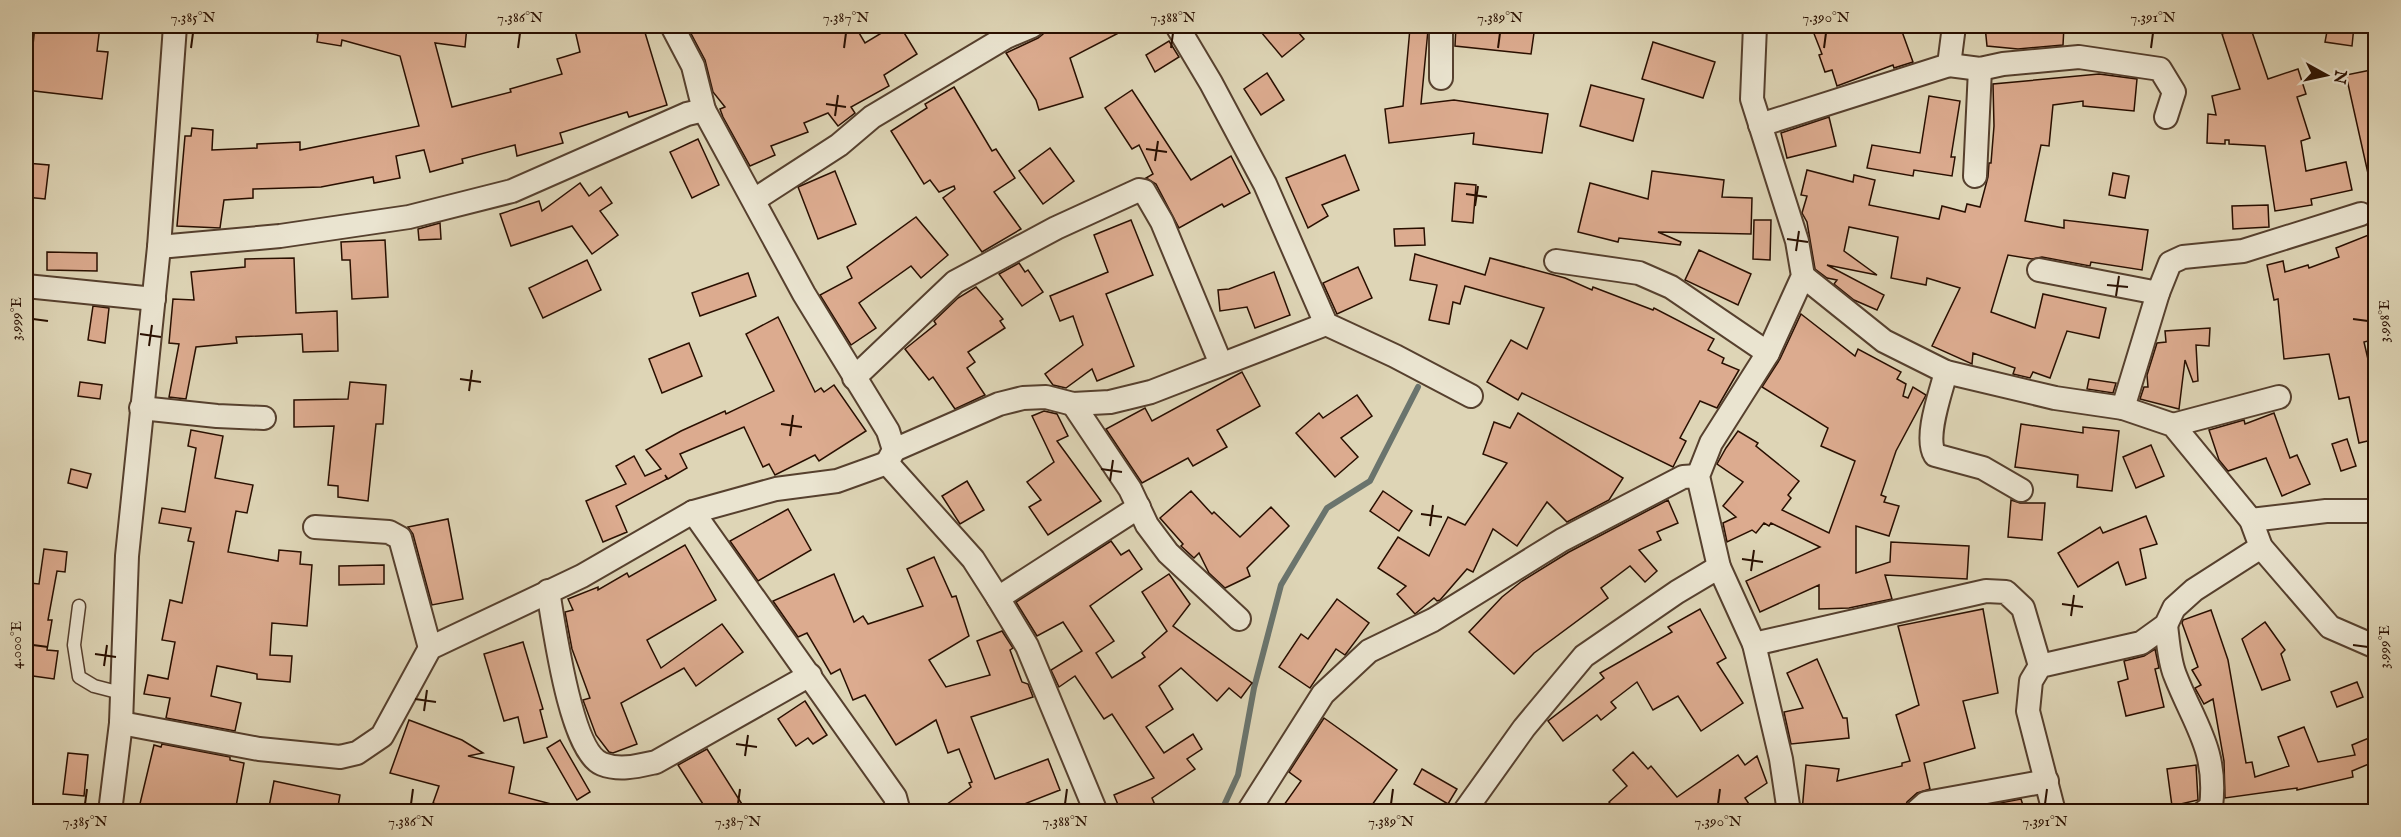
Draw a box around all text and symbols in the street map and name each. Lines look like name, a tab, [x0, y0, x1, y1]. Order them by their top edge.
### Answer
text: 7.385°N	[171, 8, 215, 27]
text: 7.386°N	[497, 8, 543, 27]
text: 7.387°N	[823, 8, 869, 27]
text: 7.388°N	[1150, 8, 1196, 27]
text: 7.389°N	[1477, 8, 1523, 27]
text: 7.390°N	[1802, 8, 1850, 27]
text: 7.391°N	[2130, 8, 2176, 27]
north arrow	[2296, 45, 2356, 105]
text: N	[2328, 68, 2350, 85]
text: 3.999°E	[7, 297, 26, 341]
text: 3.998°E	[2375, 300, 2394, 342]
text: 4.000°E	[7, 621, 26, 669]
text: 3.999°E	[2375, 625, 2394, 669]
text: 7.385°N	[63, 812, 107, 831]
text: 7.386°N	[388, 812, 434, 831]
text: 7.387°N	[715, 812, 761, 831]
text: 7.388°N	[1042, 812, 1088, 831]
text: 7.389°N	[1368, 812, 1414, 831]
text: 7.390°N	[1694, 812, 1742, 831]
text: 7.391°N	[2022, 812, 2068, 831]

